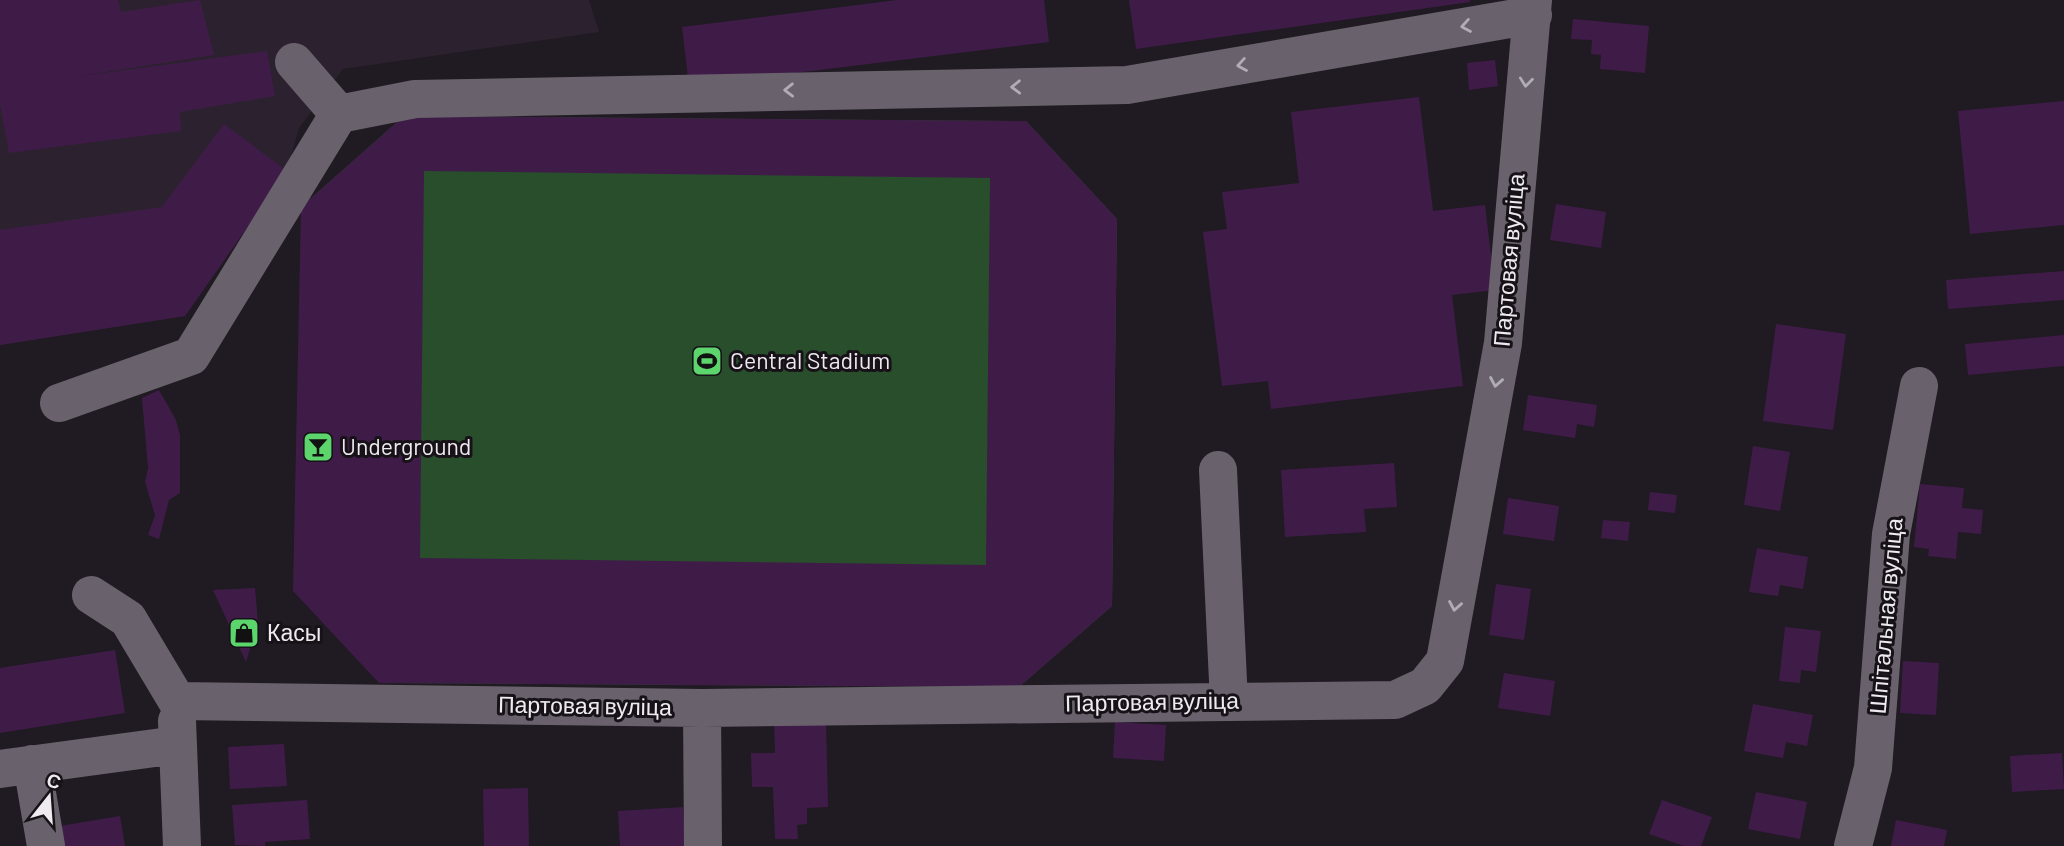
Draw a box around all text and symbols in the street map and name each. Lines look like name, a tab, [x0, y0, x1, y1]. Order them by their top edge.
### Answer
one-way arrow	[1460, 18, 1472, 33]
one-way arrow	[1236, 57, 1248, 72]
one-way arrow	[1519, 77, 1534, 88]
one-way arrow	[1010, 79, 1021, 94]
one-way arrow	[783, 82, 793, 98]
street label: Партовая вуліца	[1486, 172, 1530, 348]
sports icon: Central Stadium	[690, 344, 724, 378]
place label: Central Stadium	[730, 346, 890, 374]
one-way arrow	[1489, 376, 1504, 388]
bar icon: Underground	[301, 430, 335, 464]
place label: Underground	[341, 432, 471, 460]
street label: Шпітальная вуліца	[1862, 516, 1908, 715]
one-way arrow	[1448, 599, 1463, 611]
shop icon: Касы	[227, 616, 261, 650]
place label: Касы	[267, 618, 321, 646]
street label: Партовая вуліца	[1065, 685, 1239, 717]
street label: Партовая вуліца	[498, 689, 672, 721]
north arrow	[14, 762, 84, 832]
text: С	[44, 767, 64, 793]

